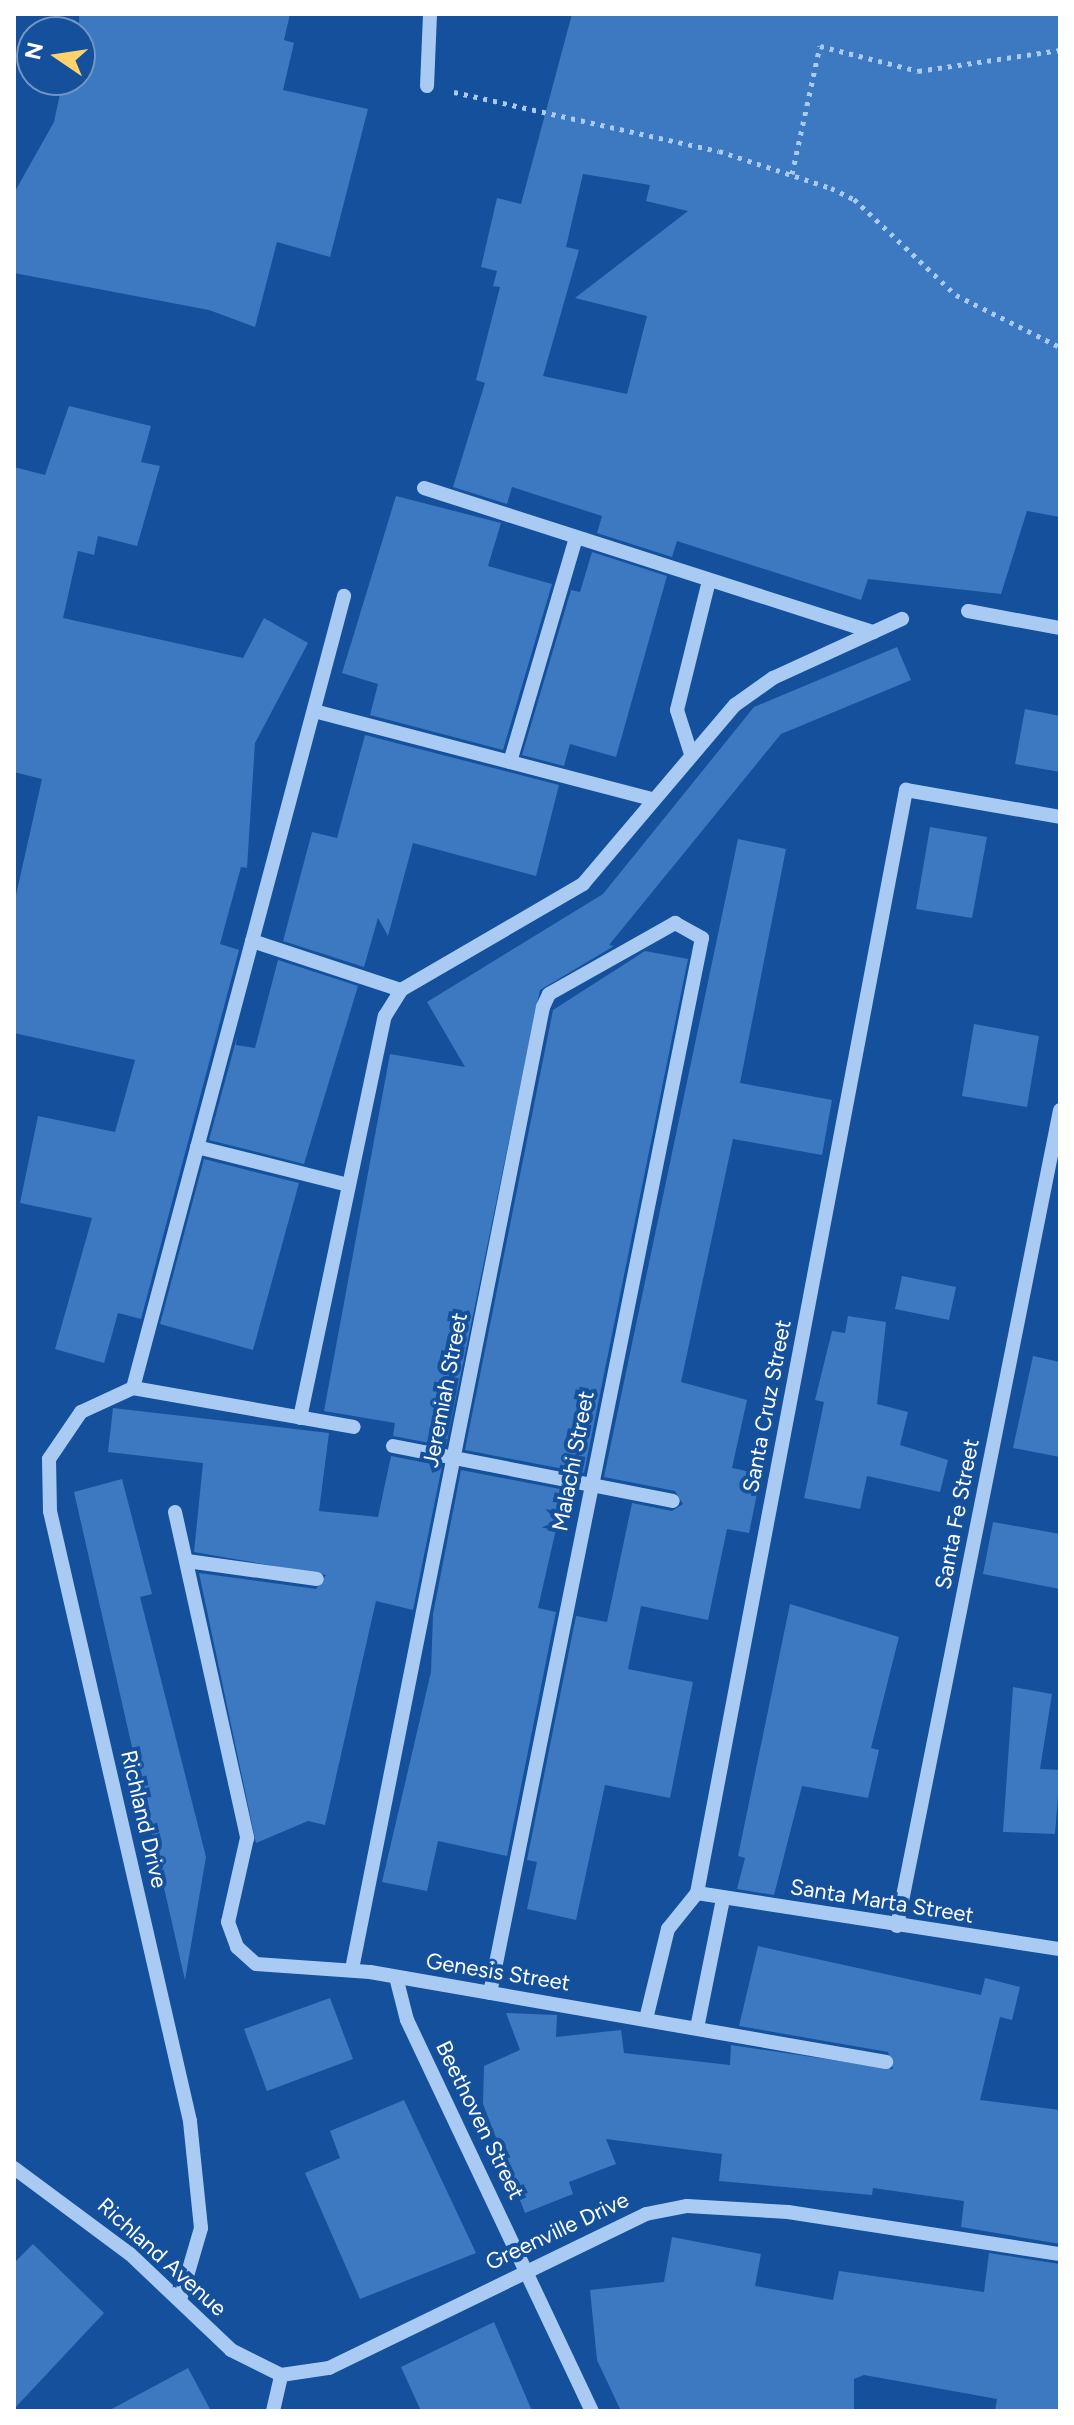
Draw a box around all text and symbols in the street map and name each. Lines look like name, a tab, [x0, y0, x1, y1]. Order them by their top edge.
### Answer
north arrow	[16, 16, 96, 96]
text: N	[19, 40, 49, 62]
street label: Jeremiah Street	[417, 1310, 473, 1470]
street label: Santa Cruz Street	[737, 1317, 797, 1495]
street label: Malachi Street	[546, 1389, 600, 1533]
street label: Santa Fe Street	[929, 1436, 985, 1592]
street label: Richland Drive	[115, 1748, 173, 1890]
street label: Santa Marta Street	[788, 1873, 976, 1929]
street label: Genesis Street	[424, 1948, 572, 1996]
street label: Beethoven Street	[430, 2036, 530, 2204]
street label: Greenville Drive	[481, 2186, 633, 2276]
street label: Richland Avenue	[92, 2192, 232, 2322]

